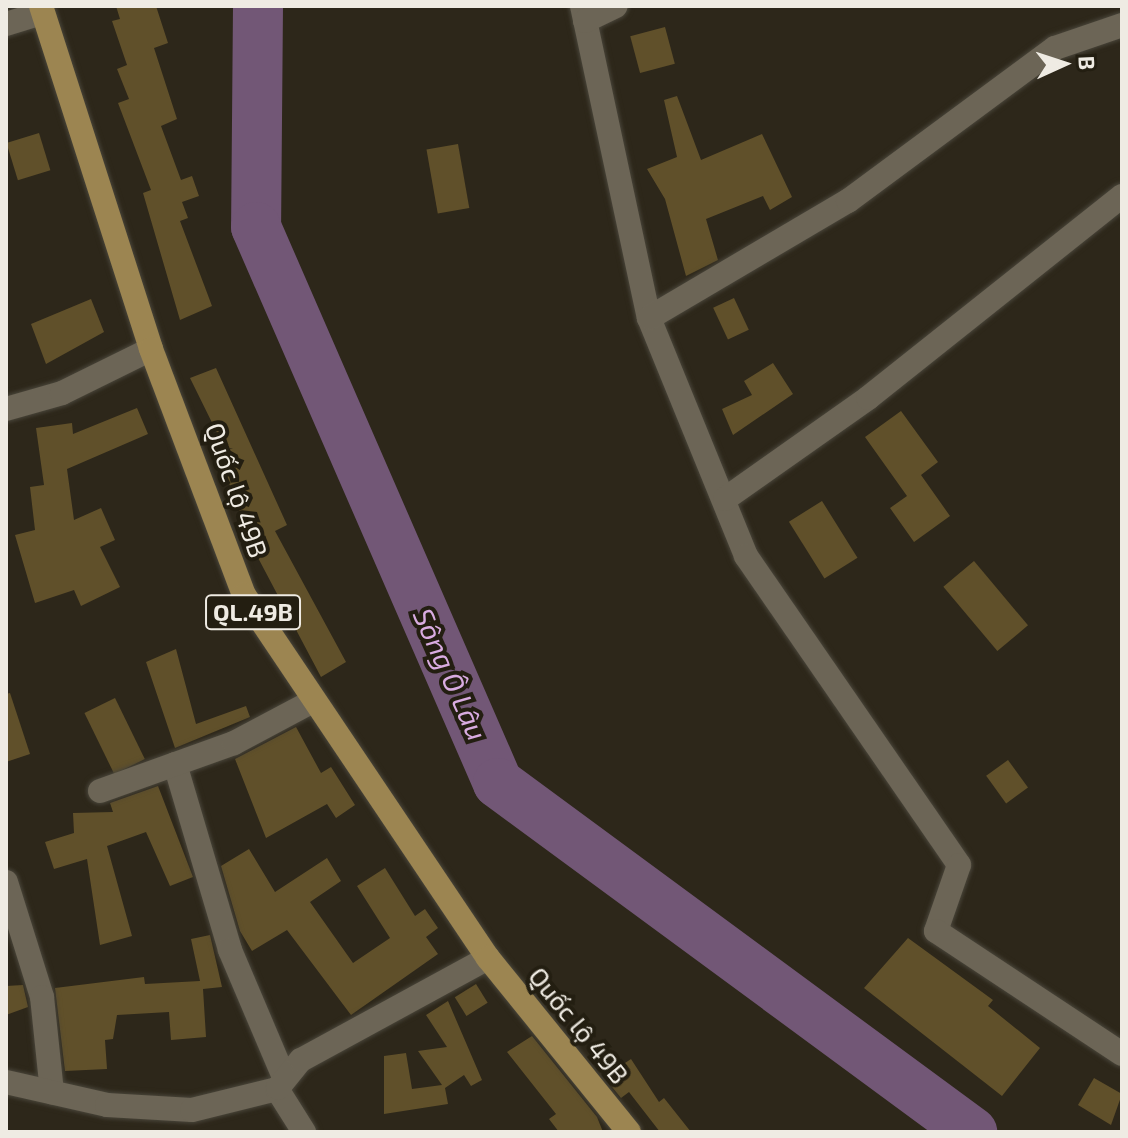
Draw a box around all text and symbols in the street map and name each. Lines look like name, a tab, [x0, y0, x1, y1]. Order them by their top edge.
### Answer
north arrow	[1024, 24, 1104, 104]
text: B	[1075, 55, 1101, 70]
street label: Quốc lộ 49B	[199, 418, 275, 562]
road number: QL.49B	[205, 592, 301, 632]
water label: Sông Ô Lâu	[407, 603, 495, 745]
street label: Quốc lộ 49B	[523, 960, 635, 1090]

